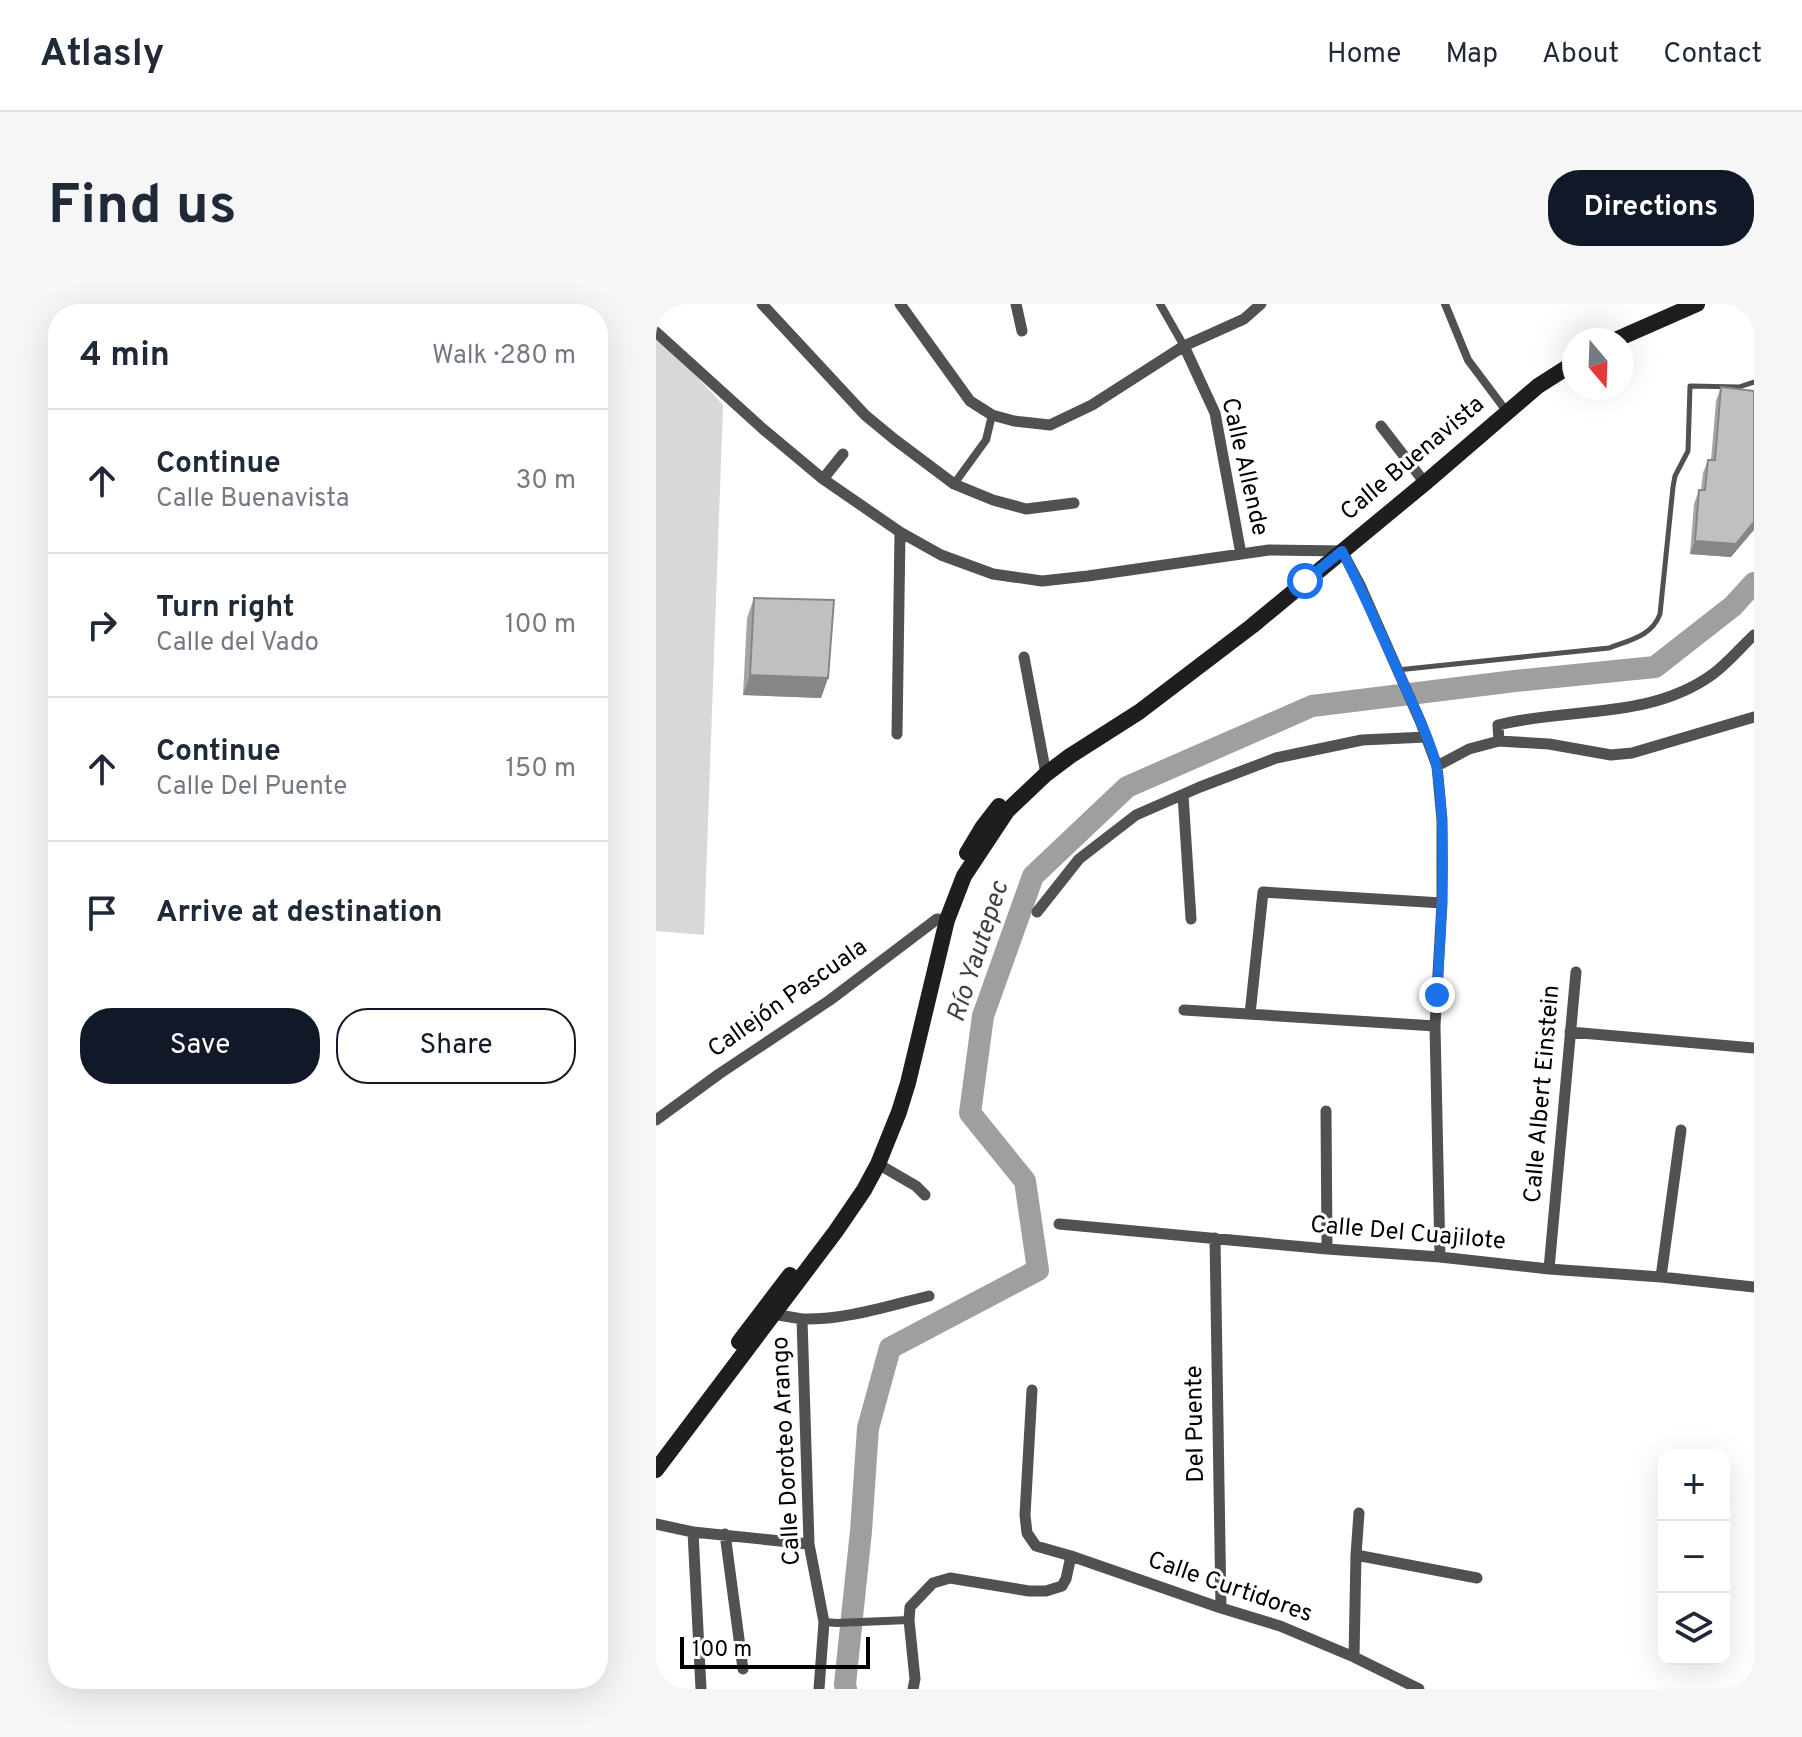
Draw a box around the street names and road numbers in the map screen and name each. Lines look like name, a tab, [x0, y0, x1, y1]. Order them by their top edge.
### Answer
street label: Calle Buenavista	[1335, 390, 1491, 528]
street label: Calle Allende	[1214, 395, 1274, 539]
street label: Callejón Pascuala	[703, 933, 873, 1065]
street label: Calle Albert Einstein	[1519, 984, 1567, 1204]
street label: Calle Del Cuajilote	[1309, 1211, 1507, 1257]
street label: Calle Doroteo Arango	[766, 1336, 808, 1566]
street label: Del Puente	[1180, 1365, 1212, 1483]
street label: Calle Curtidores	[1144, 1546, 1316, 1630]

